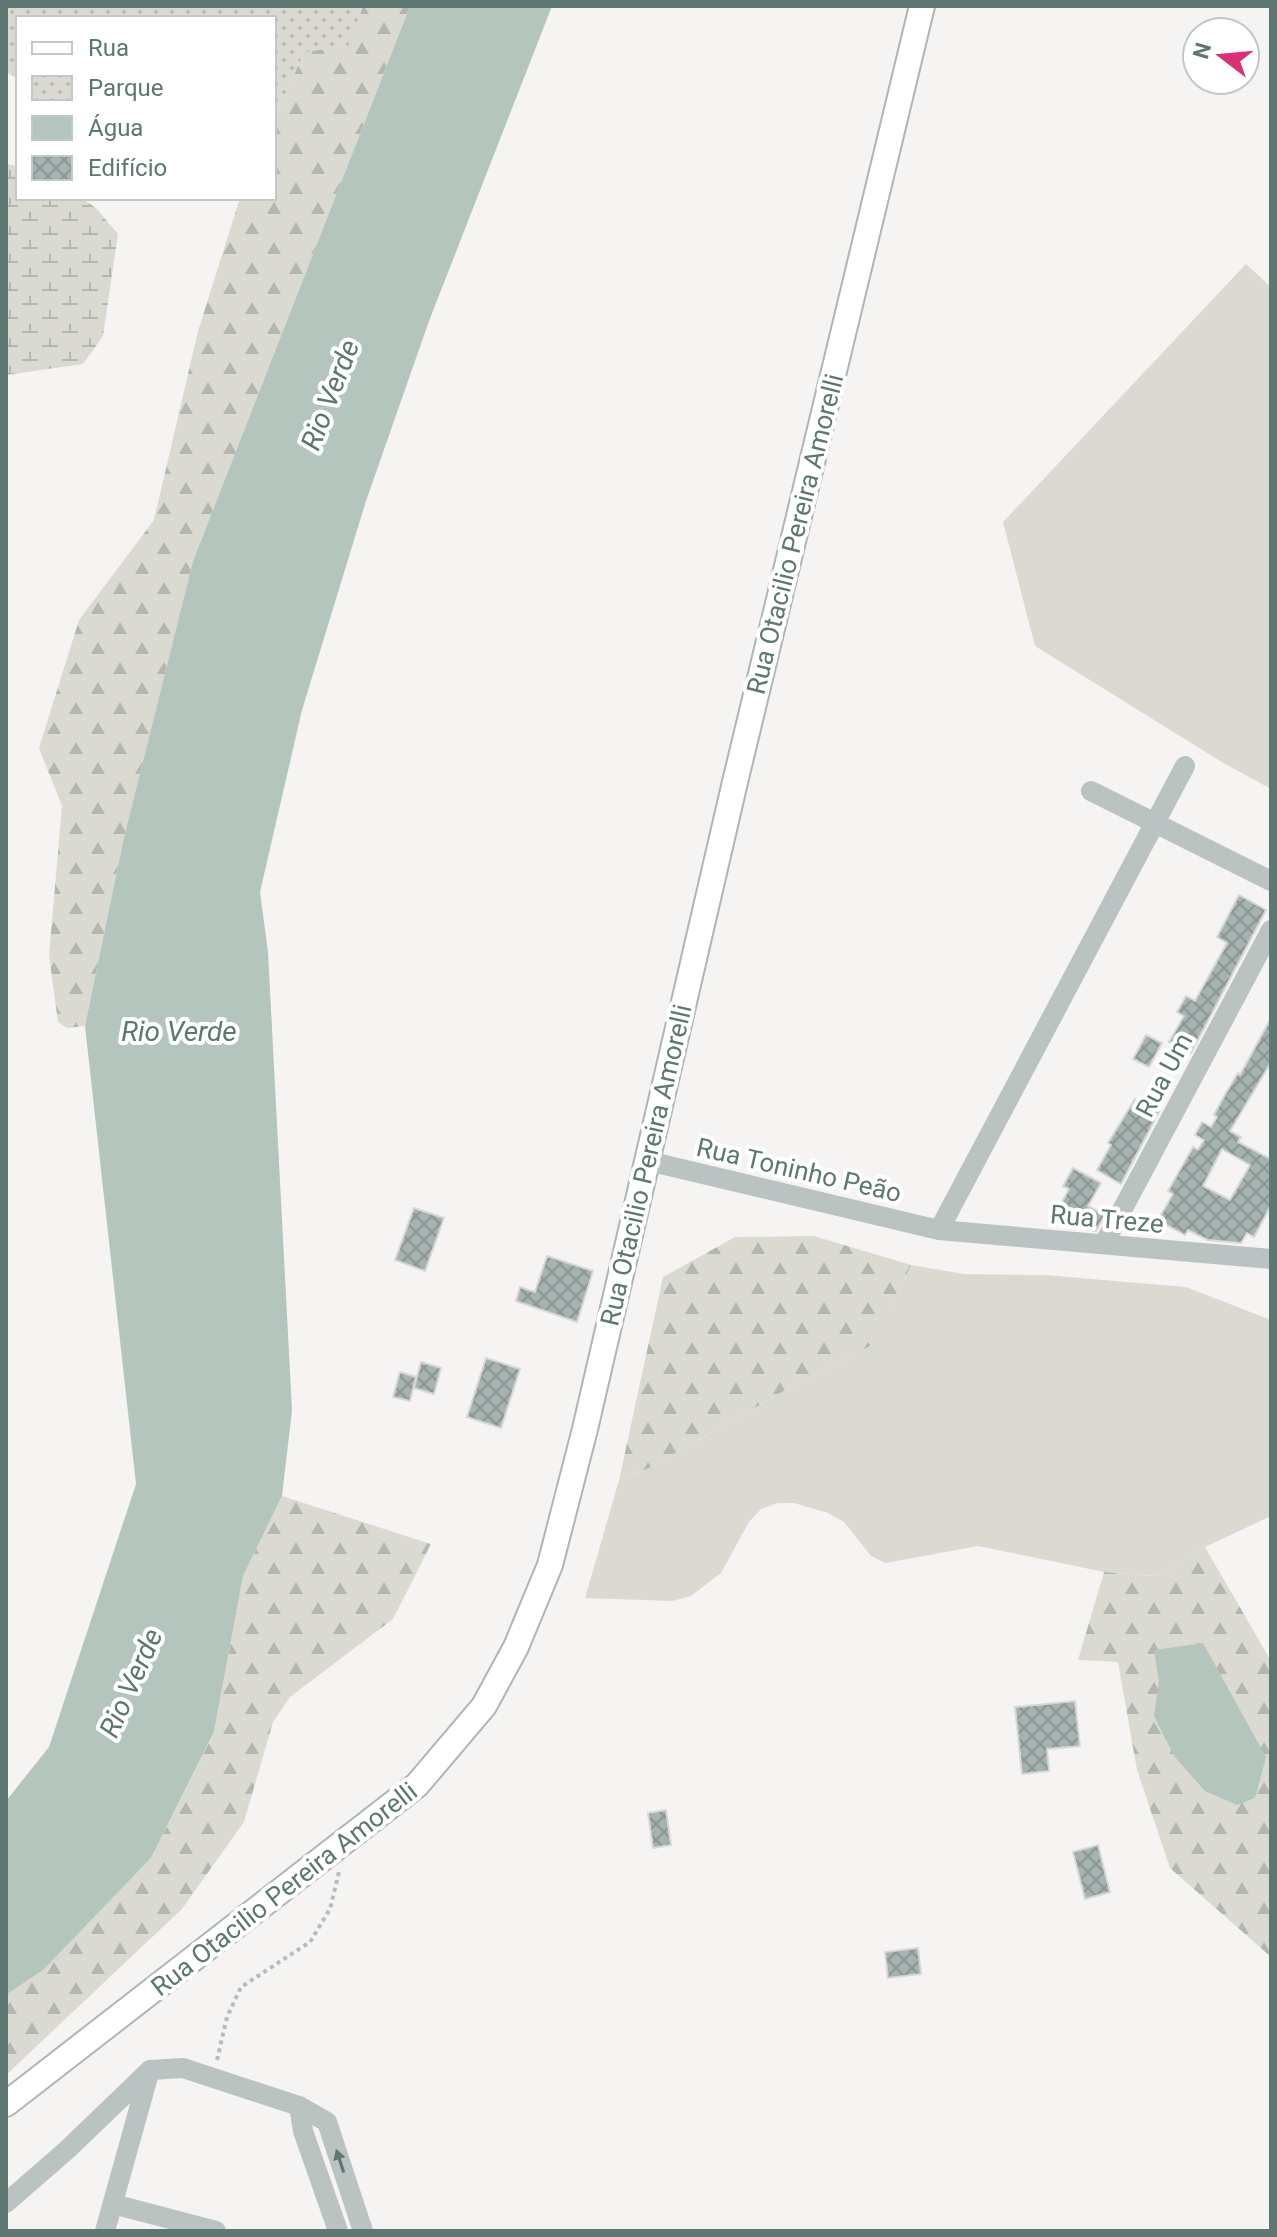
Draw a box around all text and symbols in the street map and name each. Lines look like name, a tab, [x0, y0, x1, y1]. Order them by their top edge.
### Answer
legend	[16, 16, 276, 200]
north arrow	[1181, 16, 1261, 96]
text: Rua	[88, 34, 129, 62]
text: N	[1188, 40, 1216, 62]
text: Parque	[88, 74, 164, 102]
text: Água	[88, 114, 143, 142]
text: Edifício	[88, 154, 167, 182]
water label: Rio Verde	[294, 335, 366, 455]
street label: Rua Otacilio Pereira Amorelli	[741, 371, 849, 697]
street label: Rua Otacilio Pereira Amorelli	[594, 1001, 698, 1329]
water label: Rio Verde	[121, 1015, 237, 1048]
street label: Rua Um	[1129, 1028, 1199, 1122]
street label: Rua Toninho Peão	[694, 1132, 904, 1208]
street label: Rua Treze	[1049, 1199, 1165, 1239]
water label: Rio Verde	[92, 1624, 170, 1742]
street label: Rua Otacilio Pereira Amorelli	[145, 1776, 423, 2002]
one-way arrow	[333, 2149, 346, 2173]

